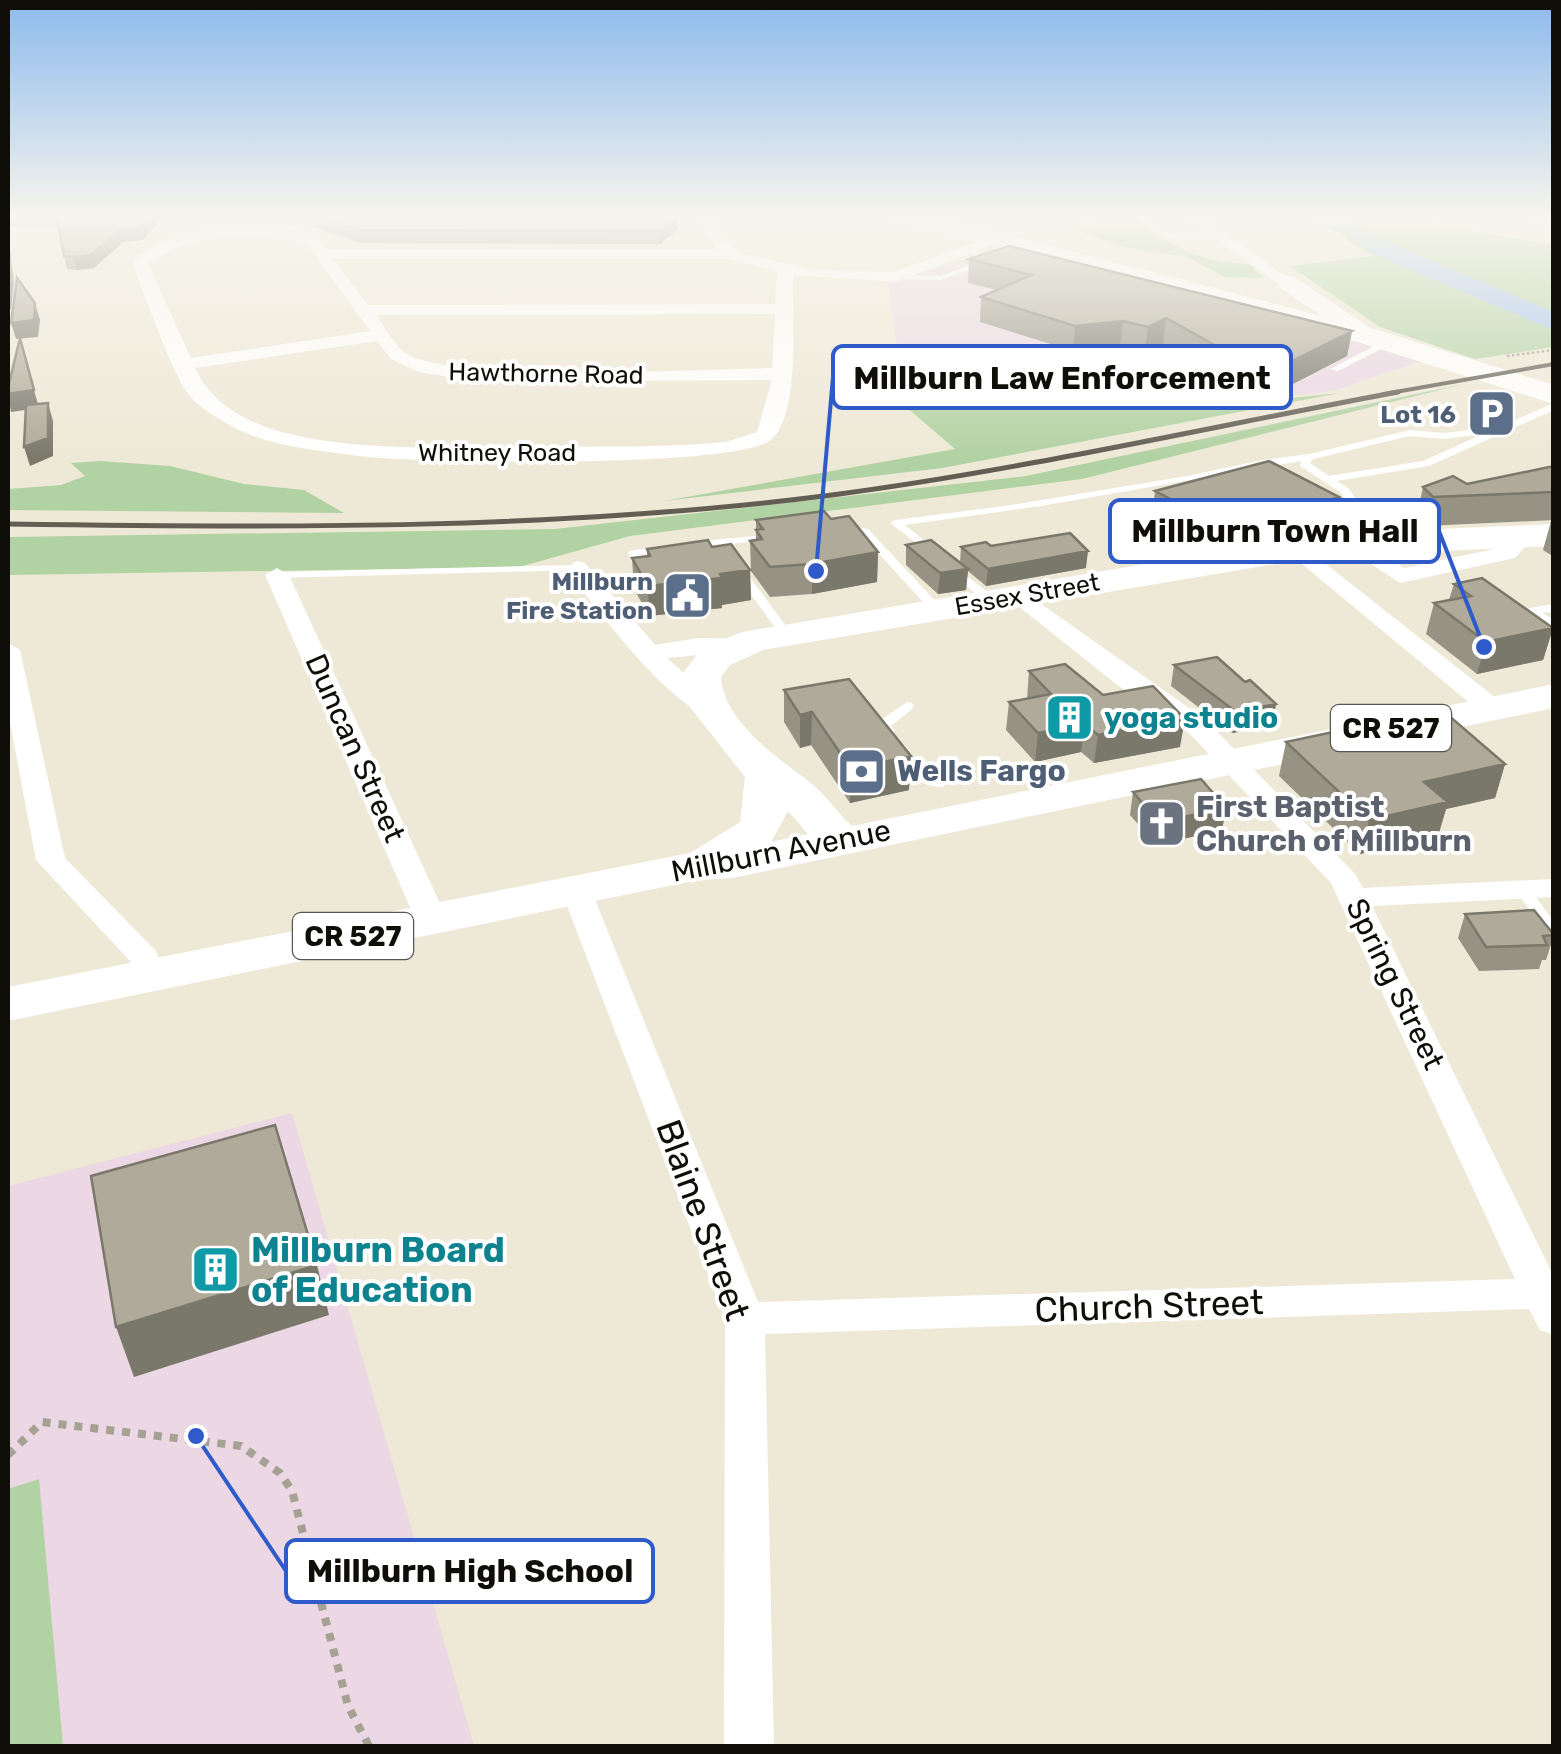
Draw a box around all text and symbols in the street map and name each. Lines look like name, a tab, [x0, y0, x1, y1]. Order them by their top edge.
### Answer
callout: Millburn Law Enforcement	[833, 346, 1291, 408]
street label: Hawthorne Road	[448, 357, 644, 390]
text: Millburn Law Enforcement	[853, 359, 1271, 397]
parking icon: Lot 16	[1465, 388, 1517, 440]
place label: Lot 16	[1380, 400, 1456, 429]
street label: Whitney Road	[418, 438, 576, 467]
callout: Millburn Town Hall	[1110, 500, 1439, 562]
text: Millburn Town Hall	[1131, 512, 1419, 550]
place label: Millburn Fire Station	[506, 567, 653, 625]
street label: Essex Street	[953, 567, 1102, 621]
public building icon: Millburn Fire Station	[662, 569, 714, 621]
street label: Duncan Street	[297, 648, 413, 848]
building icon: yoga studio	[1043, 692, 1095, 744]
place label: yoga studio	[1104, 700, 1278, 736]
road number: CR 527	[1331, 705, 1451, 751]
bank icon: Wells Fargo	[836, 745, 888, 797]
place label: Wells Fargo	[897, 753, 1066, 789]
place label: First Baptist Church of Millburn	[1196, 789, 1472, 859]
church icon: First Baptist Church of Millburn	[1135, 798, 1187, 850]
street label: Millburn Avenue	[668, 812, 894, 890]
street label: Spring Street	[1338, 893, 1452, 1075]
road number: CR 527	[293, 913, 413, 959]
street label: Blaine Street	[647, 1114, 759, 1326]
place label: Millburn Board of Education	[251, 1229, 505, 1311]
building icon: Millburn Board of Education	[190, 1244, 242, 1296]
street label: Church Street	[1034, 1281, 1264, 1331]
callout: Millburn High School	[286, 1540, 653, 1602]
text: Millburn High School	[307, 1552, 633, 1590]

